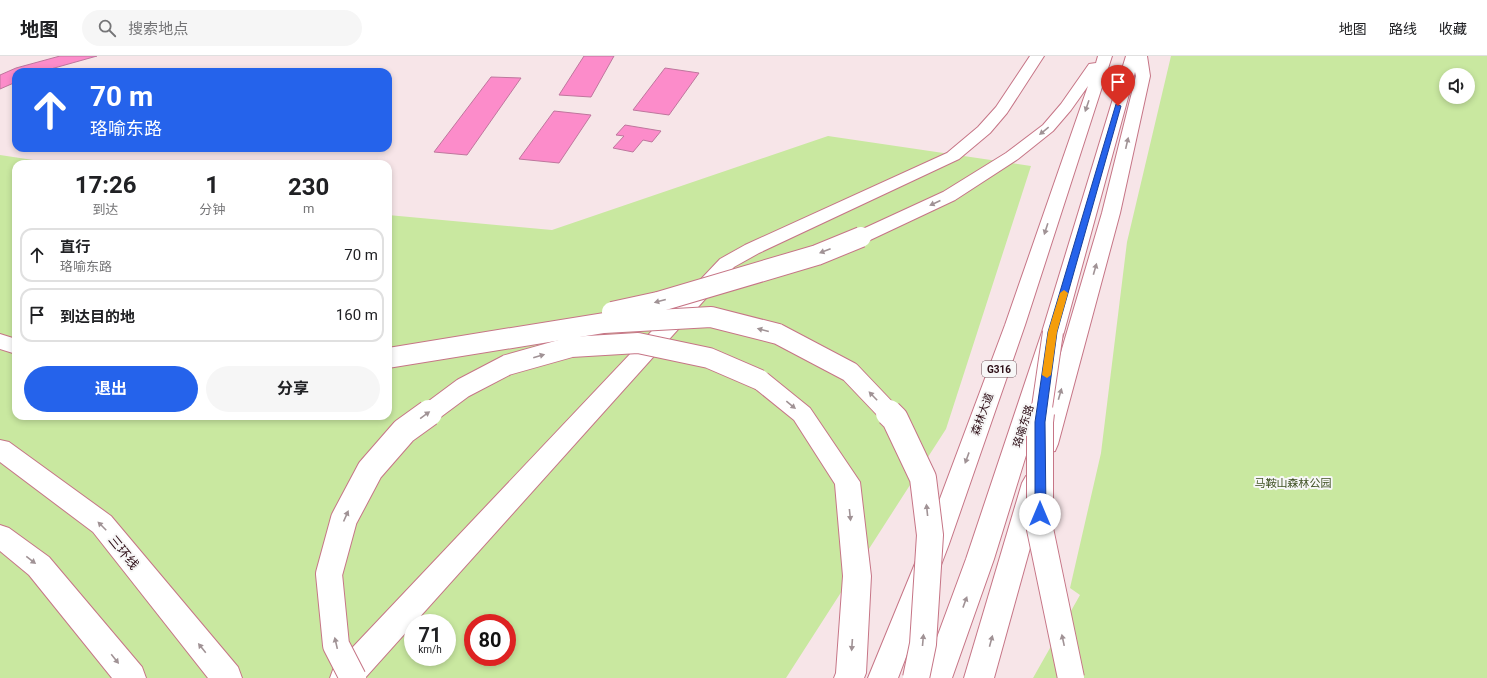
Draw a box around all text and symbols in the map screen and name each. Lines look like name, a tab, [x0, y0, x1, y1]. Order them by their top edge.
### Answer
search box	[82, 10, 362, 46]
icon: search	[96, 17, 118, 39]
text: 地图	[20, 18, 58, 41]
text: 搜索地点	[128, 20, 188, 38]
text: 地图	[1339, 21, 1367, 37]
text: 路线	[1389, 21, 1417, 37]
text: 收藏	[1439, 21, 1467, 37]
pin	[1101, 65, 1135, 106]
map controls	[1439, 68, 1475, 104]
button: sound	[1439, 68, 1475, 104]
icon: arrive	[1107, 71, 1129, 93]
text: 70 m	[90, 80, 153, 113]
icon: ahead	[24, 84, 76, 136]
one-way arrow	[1084, 100, 1090, 112]
text: 珞喻东路	[90, 118, 162, 139]
one-way arrow	[1038, 127, 1049, 136]
one-way arrow	[1125, 137, 1131, 149]
text: 17:26	[75, 171, 137, 199]
text: 1	[205, 171, 219, 199]
text: 230	[288, 173, 329, 201]
one-way arrow	[929, 200, 941, 206]
text: m	[303, 201, 314, 216]
text: 到达	[93, 202, 119, 217]
text: 分钟	[199, 202, 225, 217]
one-way arrow	[1043, 224, 1049, 236]
text: 直行	[60, 238, 90, 256]
icon: ahead	[26, 244, 48, 266]
text: 70 m	[344, 246, 378, 264]
one-way arrow	[819, 249, 831, 255]
text: 珞喻东路	[60, 259, 112, 274]
one-way arrow	[1092, 263, 1098, 275]
one-way arrow	[654, 298, 666, 304]
icon: arrive	[26, 304, 48, 326]
text: 160 m	[336, 306, 378, 324]
text: 到达目的地	[60, 308, 135, 326]
one-way arrow	[757, 327, 769, 333]
one-way arrow	[533, 352, 546, 358]
road number: G316	[982, 361, 1016, 377]
button: 退出	[24, 366, 198, 412]
button: 分享	[206, 366, 380, 412]
one-way arrow	[1057, 388, 1063, 400]
one-way arrow	[868, 391, 878, 401]
street label: 森林大道	[969, 391, 996, 437]
one-way arrow	[785, 400, 796, 409]
street label: 珞喻东路	[1010, 403, 1036, 449]
one-way arrow	[420, 411, 431, 420]
one-way arrow	[963, 452, 969, 464]
park label: 马鞍山森林公园	[1255, 477, 1332, 490]
position arrow	[1019, 493, 1061, 535]
one-way arrow	[924, 504, 930, 516]
one-way arrow	[847, 509, 854, 522]
one-way arrow	[343, 510, 349, 522]
one-way arrow	[97, 521, 107, 531]
street label: 三环线	[106, 532, 142, 572]
one-way arrow	[25, 556, 36, 564]
one-way arrow	[962, 595, 968, 607]
speed limit sign: 80	[464, 614, 516, 666]
text: 71	[419, 623, 441, 647]
one-way arrow	[919, 634, 926, 646]
one-way arrow	[1059, 634, 1065, 646]
one-way arrow	[988, 635, 994, 647]
one-way arrow	[333, 637, 339, 649]
one-way arrow	[849, 639, 856, 651]
one-way arrow	[198, 642, 207, 653]
text: km/h	[418, 644, 442, 655]
one-way arrow	[111, 653, 119, 664]

